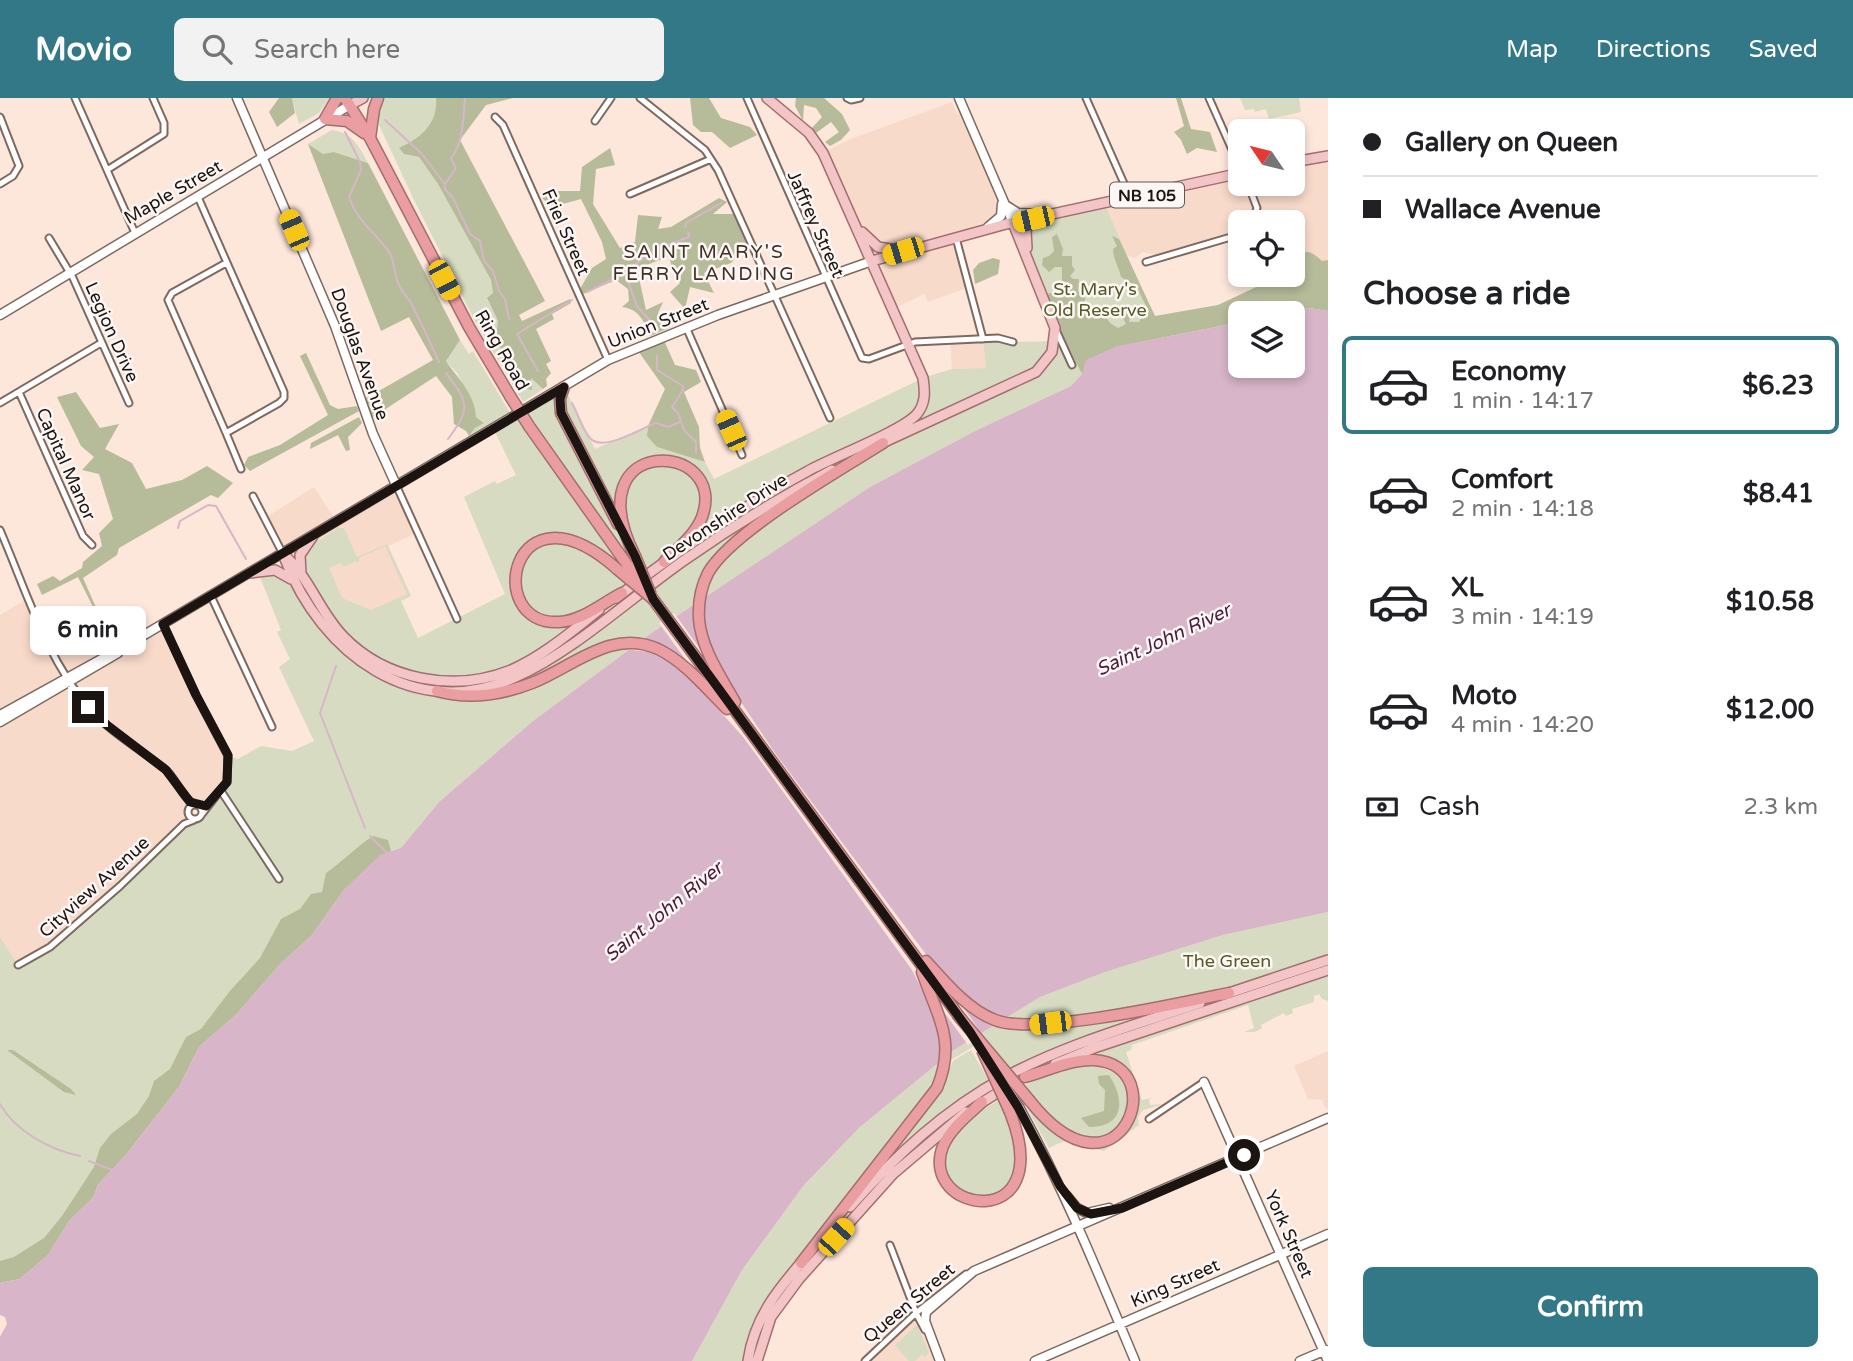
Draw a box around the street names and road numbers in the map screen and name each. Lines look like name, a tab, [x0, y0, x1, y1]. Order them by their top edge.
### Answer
street label: Maple Street	[120, 155, 226, 229]
street label: Jaffrey Street	[783, 167, 849, 281]
road number: NB 105	[1110, 183, 1184, 208]
street label: Friel Street	[537, 185, 595, 279]
street label: Legion Drive	[80, 279, 144, 385]
street label: Douglas Avenue	[326, 285, 394, 423]
street label: Union Street	[604, 293, 712, 353]
street label: Ring Road	[470, 306, 534, 394]
street label: Capital Manor	[31, 404, 101, 524]
street label: Devonshire Drive	[658, 468, 792, 566]
street label: Cityview Avenue	[34, 832, 154, 942]
street label: York Street	[1260, 1187, 1318, 1281]
street label: King Street	[1127, 1254, 1223, 1312]
street label: Queen Street	[859, 1258, 959, 1348]

